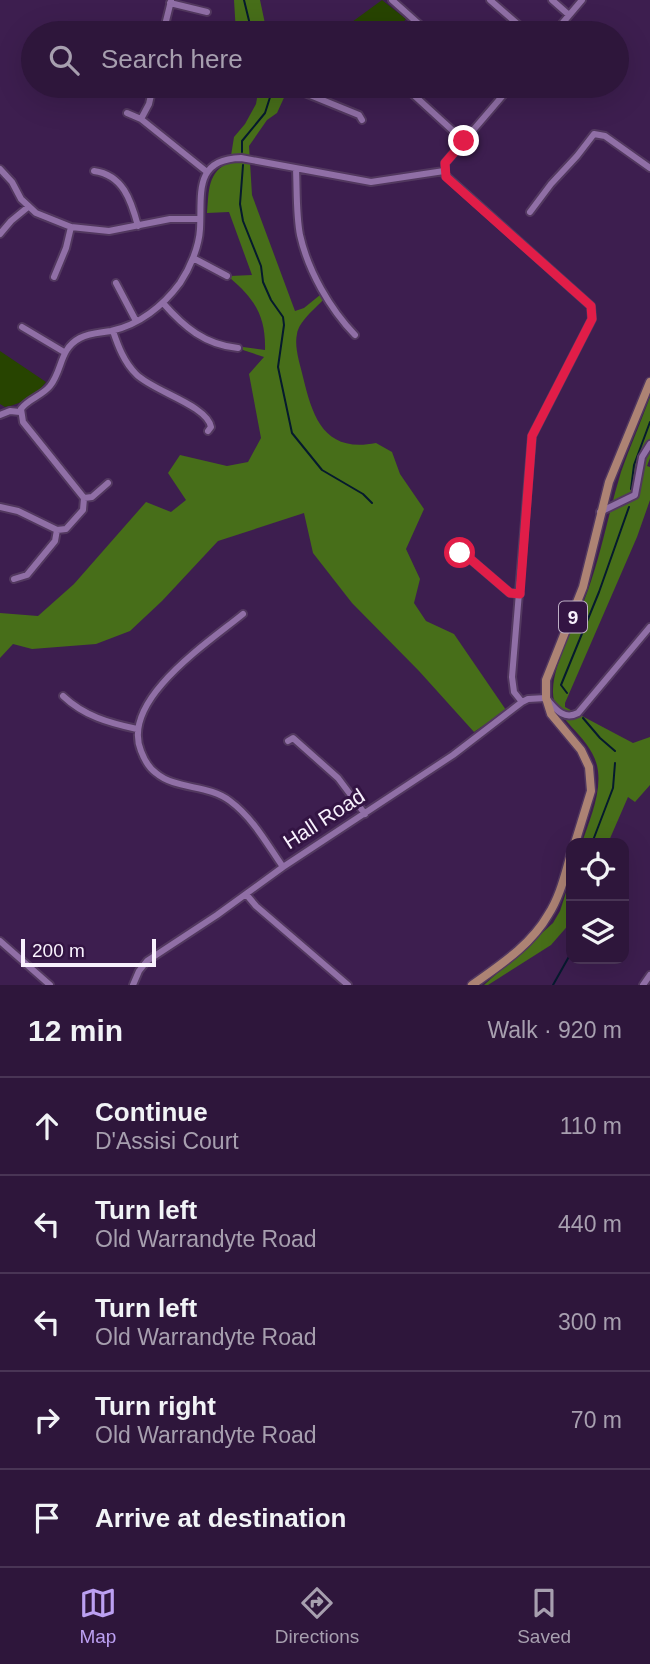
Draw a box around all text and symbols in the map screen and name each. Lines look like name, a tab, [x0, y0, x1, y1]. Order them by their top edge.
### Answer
search box	[21, 21, 629, 98]
icon: search	[45, 41, 83, 79]
text: Search here	[101, 44, 243, 74]
route end	[448, 125, 479, 156]
route start	[444, 537, 475, 568]
road number: 9	[559, 602, 587, 632]
street label: Hall Road	[279, 784, 369, 853]
map controls	[566, 838, 629, 964]
button: locate	[566, 838, 629, 901]
button: layers	[566, 901, 629, 964]
scale bar	[21, 936, 156, 968]
text: 200 m	[32, 940, 85, 961]
text: 12 min	[28, 1014, 123, 1047]
text: Walk · 920 m	[487, 1017, 622, 1043]
text: Continue	[95, 1097, 208, 1127]
icon: ahead	[28, 1107, 66, 1145]
text: 110 m	[560, 1113, 622, 1139]
text: D'Assisi Court	[95, 1128, 239, 1154]
text: Turn left	[95, 1195, 197, 1225]
icon: left	[28, 1205, 66, 1243]
text: 440 m	[558, 1211, 622, 1237]
text: Old Warrandyte Road	[95, 1226, 317, 1252]
text: Turn left	[95, 1293, 197, 1323]
icon: left	[28, 1303, 66, 1341]
text: 300 m	[558, 1309, 622, 1335]
text: Old Warrandyte Road	[95, 1324, 317, 1350]
text: Turn right	[95, 1391, 216, 1421]
icon: right	[28, 1401, 66, 1439]
text: 70 m	[571, 1407, 622, 1433]
text: Old Warrandyte Road	[95, 1422, 317, 1448]
icon: arrive	[28, 1499, 66, 1537]
text: Arrive at destination	[95, 1503, 346, 1533]
tab: Map	[79, 1584, 117, 1648]
tab: Directions	[275, 1584, 359, 1648]
tab: Saved	[517, 1584, 571, 1648]

